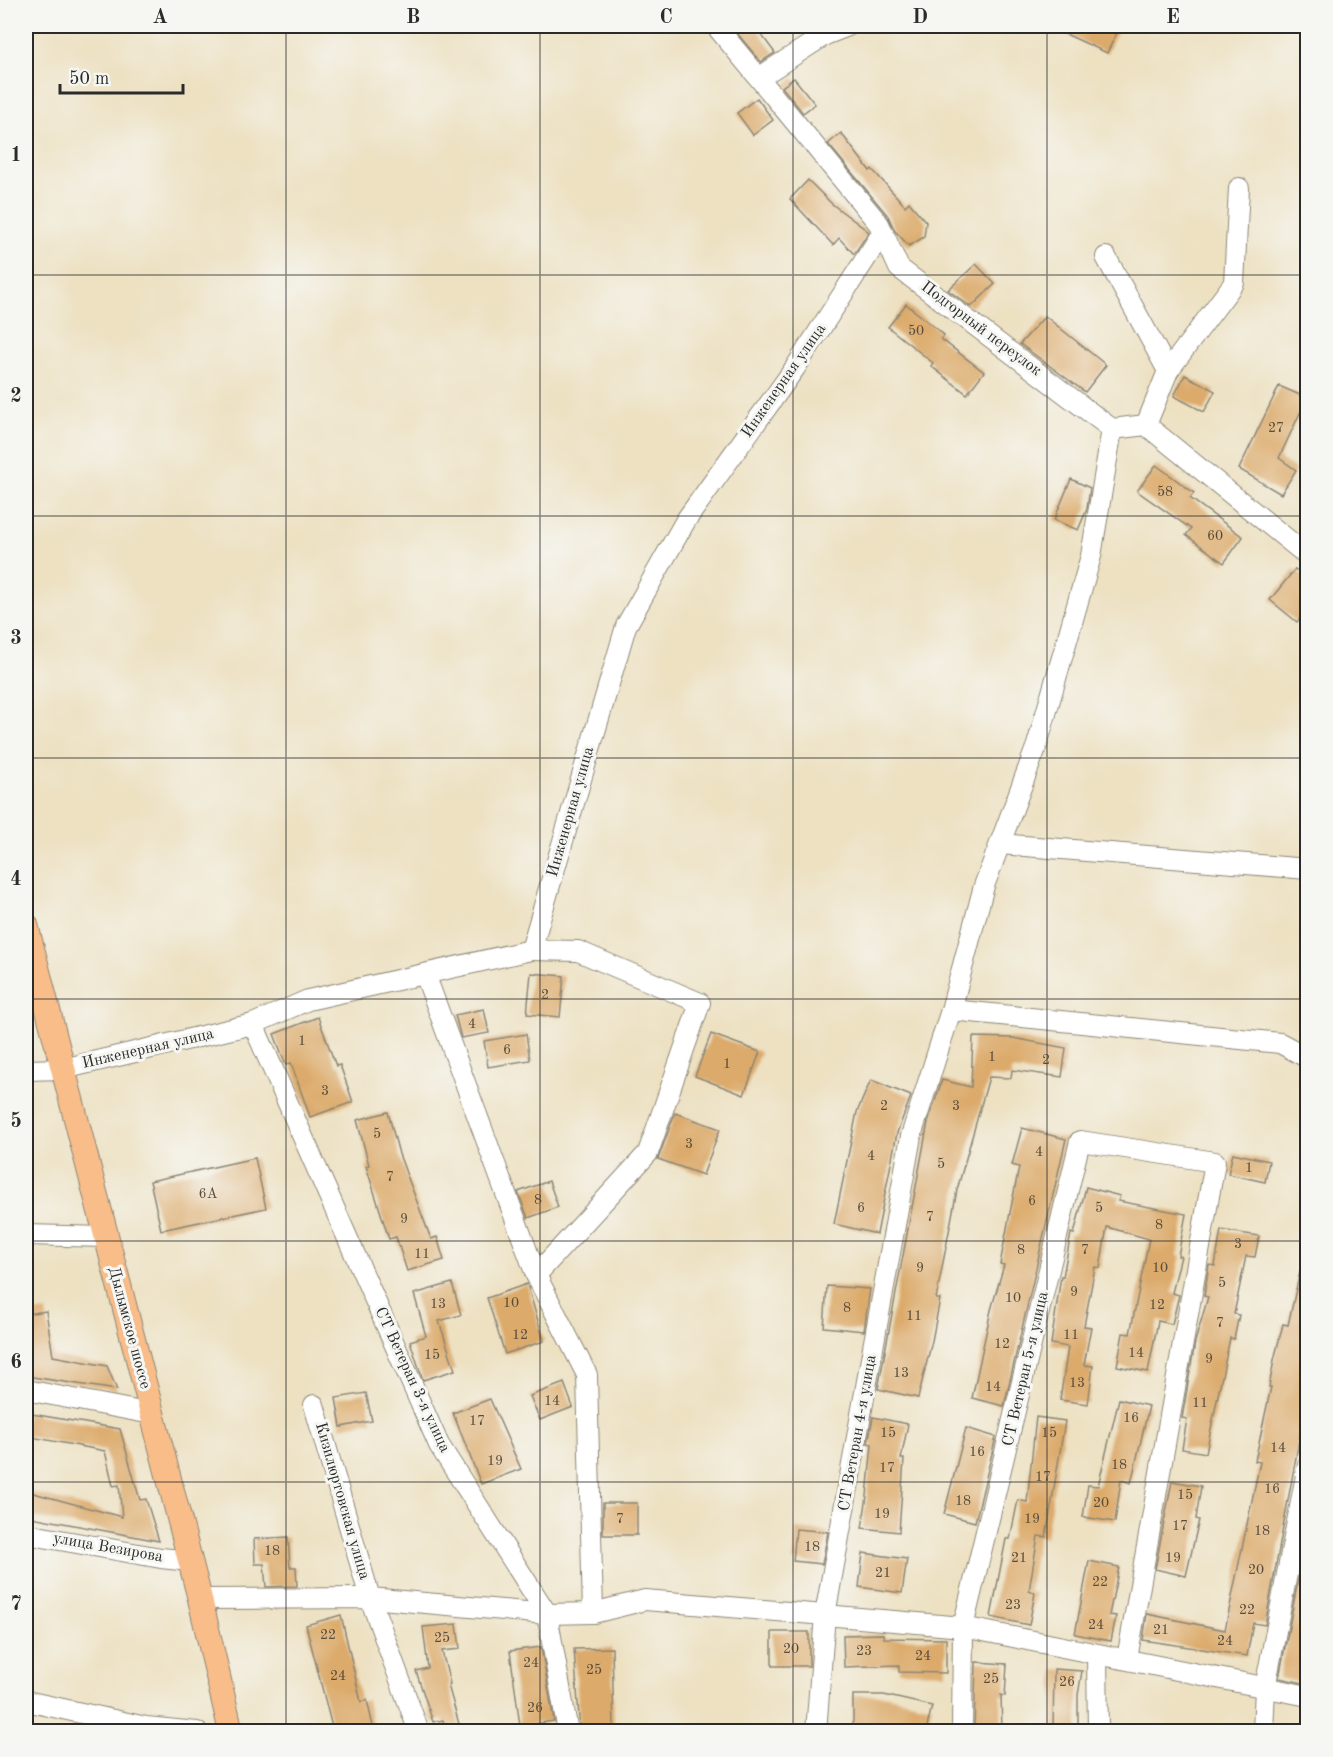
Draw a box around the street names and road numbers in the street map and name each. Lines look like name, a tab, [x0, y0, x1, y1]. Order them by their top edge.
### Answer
street label: Подгорный переулок	[918, 279, 1044, 379]
street label: Инженерная улица	[739, 321, 829, 441]
street label: Инженерная улица	[545, 745, 597, 879]
street label: Инженерная улица	[81, 1026, 216, 1072]
street label: Дылымское шоссе	[105, 1265, 153, 1391]
street label: СТ Ветеран 5-я улица	[1000, 1290, 1052, 1448]
street label: СТ Ветеран 3-я улица	[371, 1305, 453, 1455]
street label: СТ Ветеран 4-я улица	[836, 1354, 880, 1512]
street label: Кизилюртовская улица	[312, 1421, 372, 1581]
street label: улица Везирова	[52, 1530, 164, 1566]

